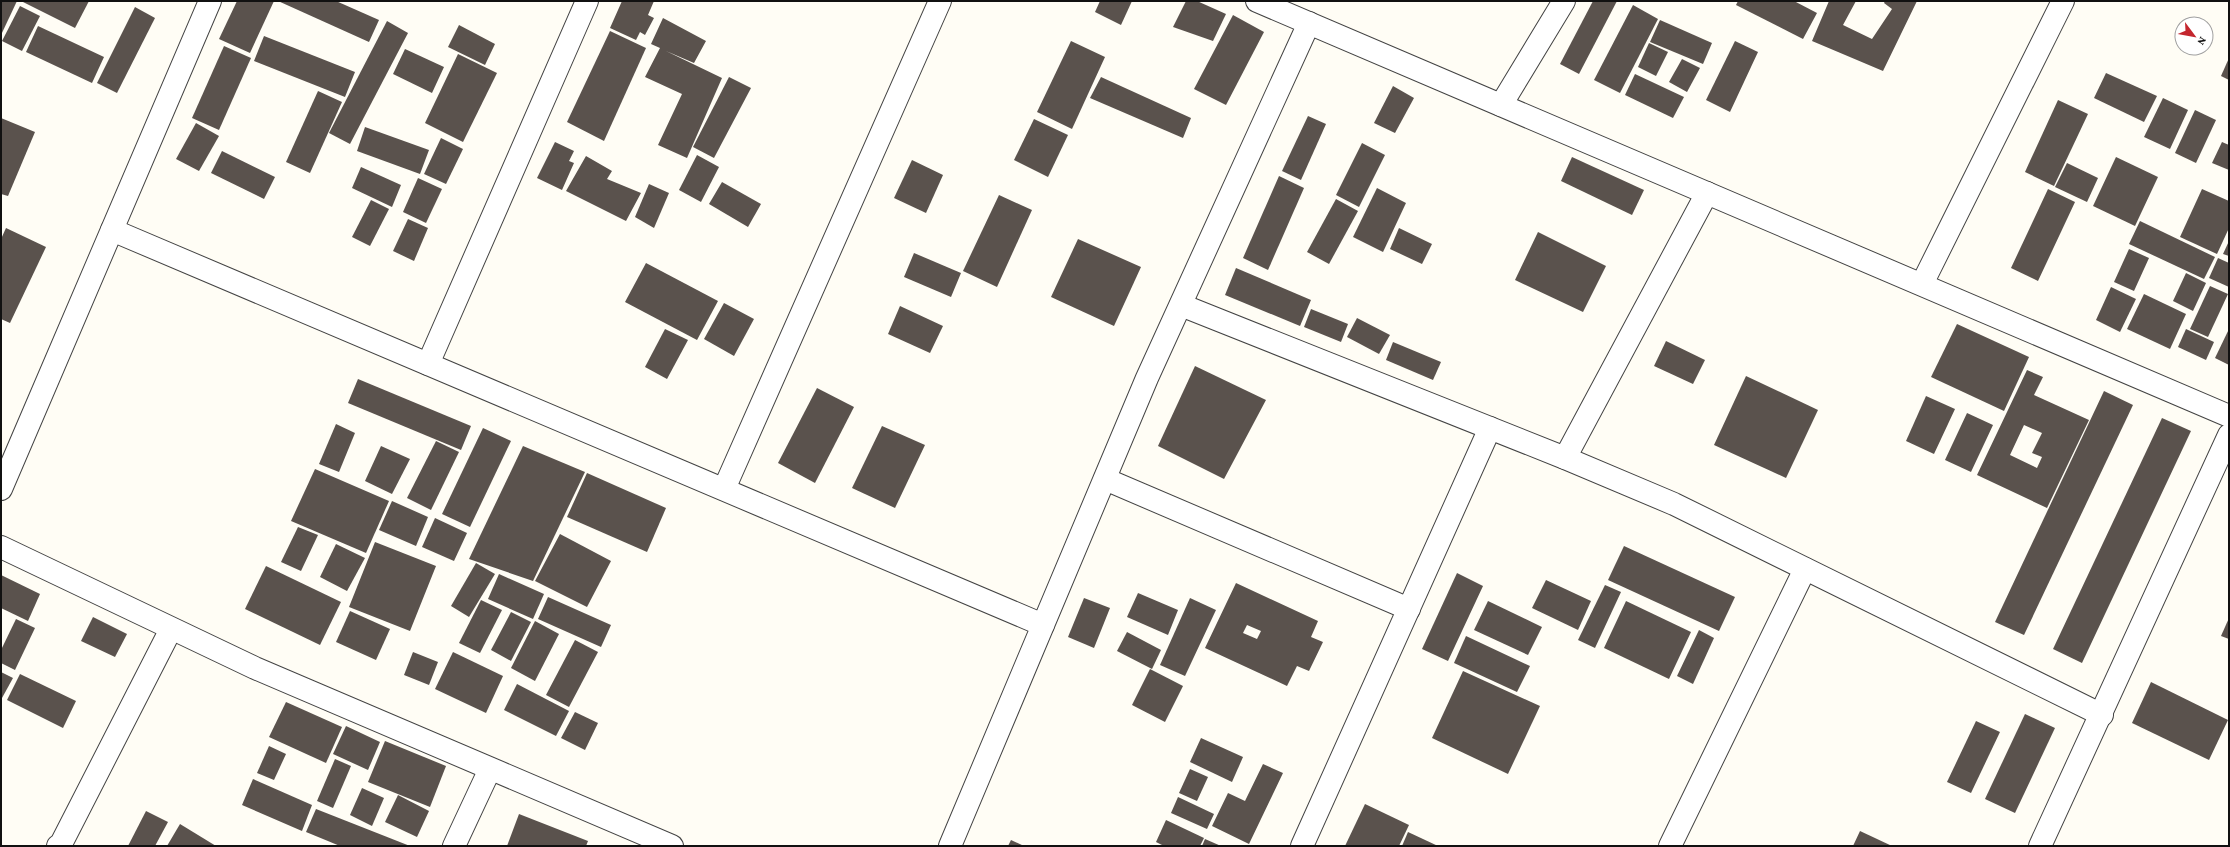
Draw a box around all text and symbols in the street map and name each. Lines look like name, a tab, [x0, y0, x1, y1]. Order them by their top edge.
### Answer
north arrow	[2174, 16, 2214, 56]
text: N	[2195, 35, 2210, 48]

